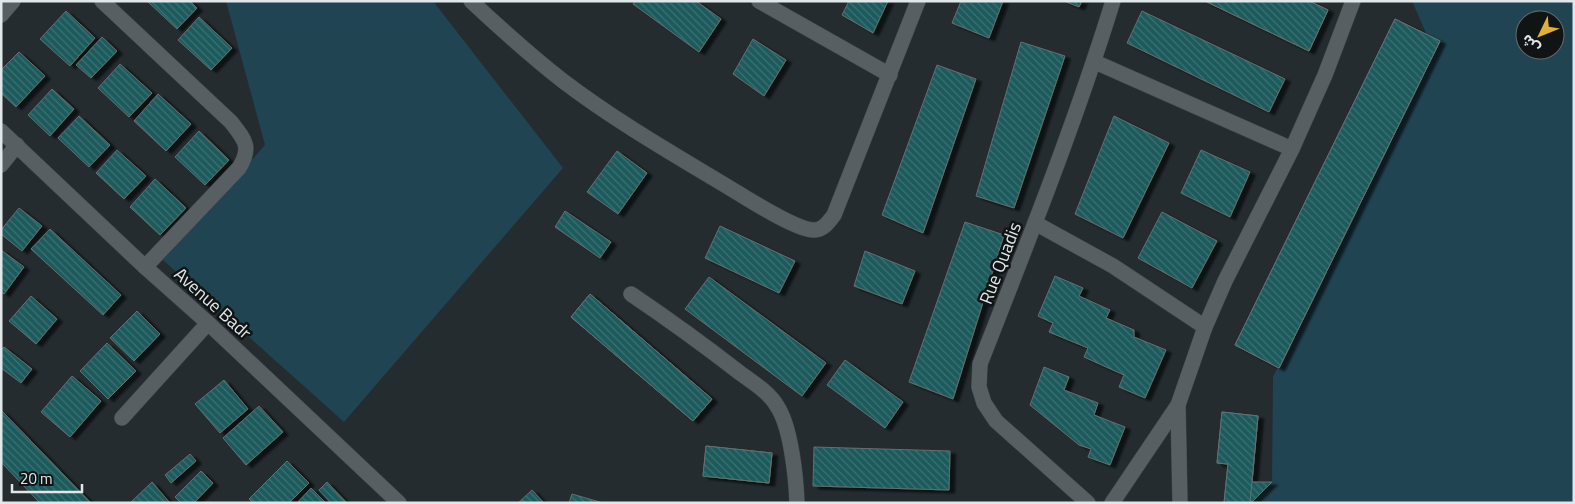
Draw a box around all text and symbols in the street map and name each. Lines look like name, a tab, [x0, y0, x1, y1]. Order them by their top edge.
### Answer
north arrow	[1515, 10, 1565, 60]
text: ش	[1516, 30, 1544, 58]
street label: Rue Quadis	[972, 218, 1028, 308]
street label: Avenue Badr	[168, 261, 258, 345]
scale bar	[12, 462, 82, 494]
text: 20 m	[20, 467, 53, 490]

